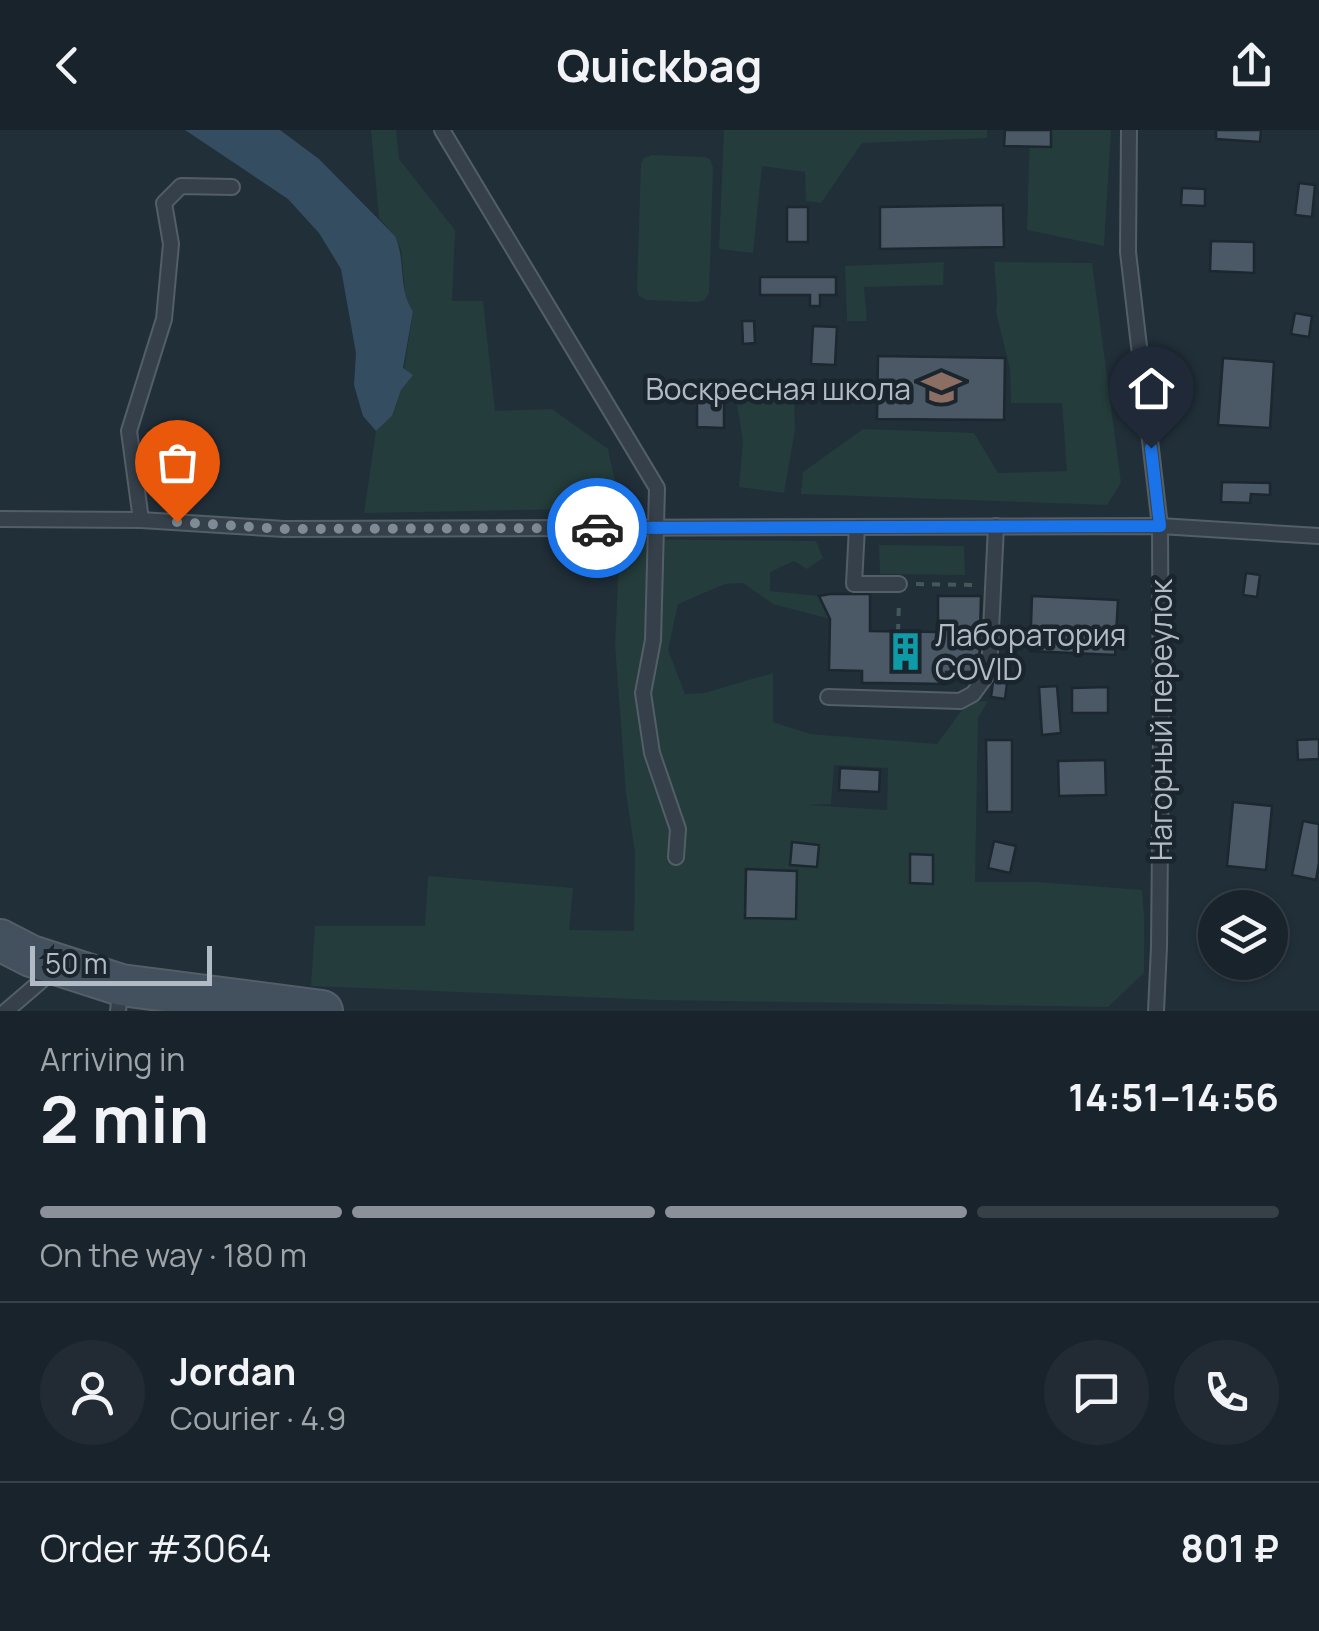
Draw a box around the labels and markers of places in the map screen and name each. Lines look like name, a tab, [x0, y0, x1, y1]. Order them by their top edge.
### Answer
pin	[1109, 346, 1194, 449]
school or university icon: Воскресная школа	[920, 367, 962, 409]
place label: Воскресная школа	[645, 368, 911, 409]
pin	[135, 420, 220, 523]
place label: Лаборатория COVID	[935, 614, 1126, 689]
building icon: Лаборатория COVID	[884, 630, 926, 672]

